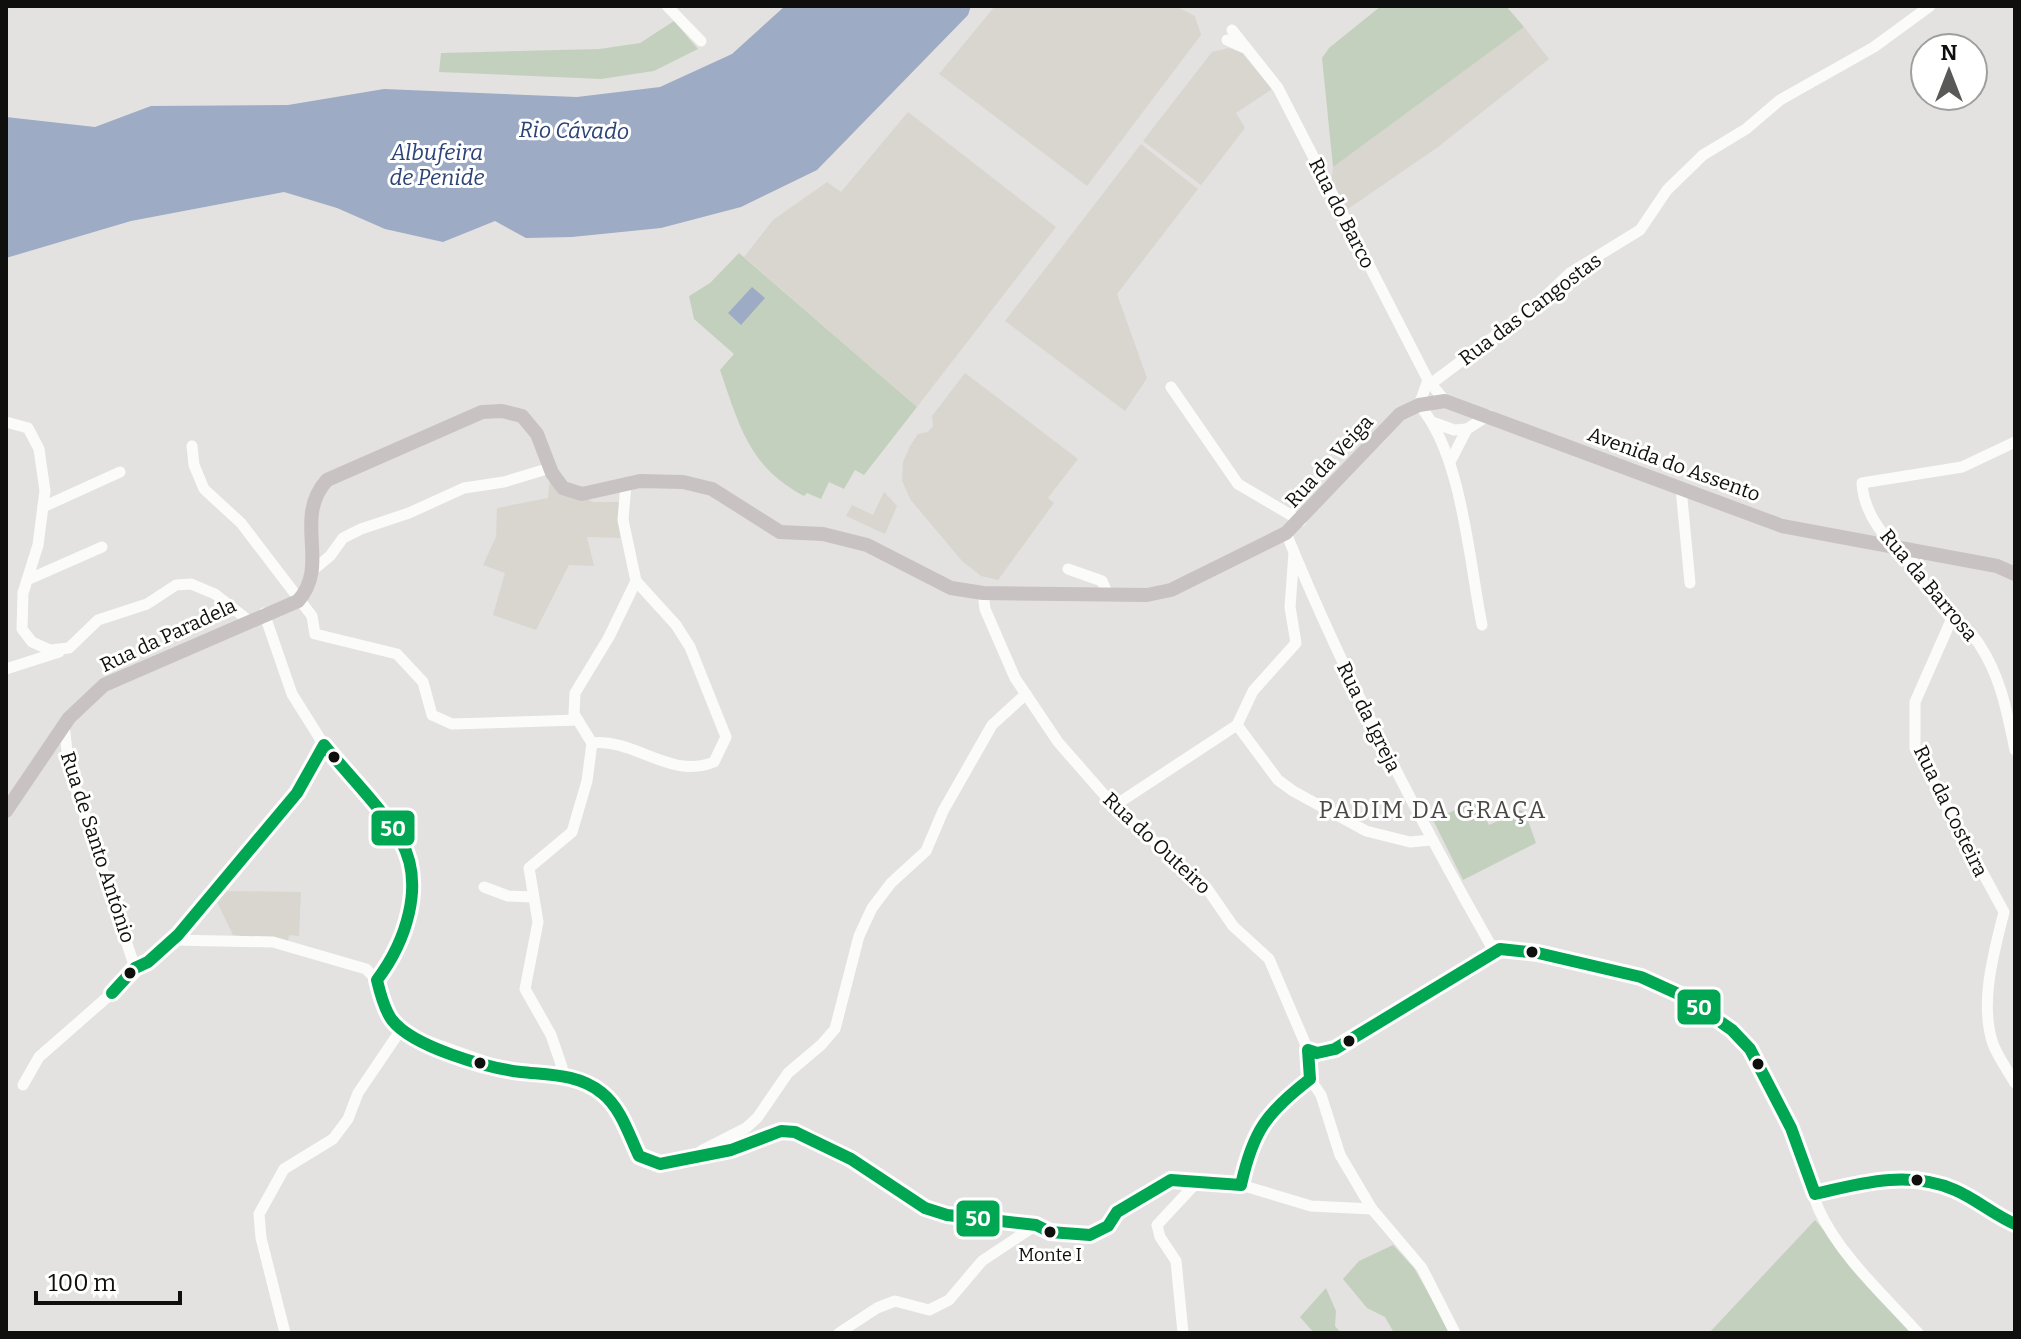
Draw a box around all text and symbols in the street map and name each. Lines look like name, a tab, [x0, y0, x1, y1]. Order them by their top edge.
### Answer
north arrow	[1909, 32, 1989, 112]
text: N	[1941, 39, 1958, 66]
water label: Rio Cávado	[519, 116, 629, 145]
water label: Albufeira de Penide	[389, 139, 485, 191]
street label: Rua do Barco	[1304, 154, 1380, 272]
street label: Rua das Cangostas	[1454, 248, 1606, 370]
street label: Rua da Veiga	[1280, 410, 1378, 512]
street label: Avenida do Assento	[1584, 422, 1764, 506]
street label: Rua da Barrosa	[1875, 524, 1983, 646]
street label: Rua da Paradela	[96, 593, 240, 677]
street label: Rua da Igreja	[1331, 658, 1406, 777]
street label: Rua da Costeira	[1909, 741, 1993, 881]
street label: Rua de Santo António	[56, 748, 140, 946]
unlabelled marker	[326, 749, 342, 765]
street label: Rua do Outeiro	[1098, 787, 1216, 899]
district label: PADIM DA GRAÇA	[1319, 796, 1547, 824]
line badge: 50	[370, 809, 416, 847]
text: 50	[380, 815, 406, 842]
unlabelled marker	[1524, 944, 1540, 960]
unlabelled marker	[122, 965, 138, 981]
line badge: 50	[1676, 988, 1722, 1026]
text: 50	[1686, 994, 1712, 1021]
unlabelled marker	[1341, 1033, 1357, 1049]
unlabelled marker	[472, 1055, 488, 1071]
unlabelled marker	[1750, 1056, 1766, 1072]
unlabelled marker	[1909, 1172, 1925, 1188]
line badge: 50	[955, 1199, 1001, 1238]
text: 50	[965, 1205, 991, 1232]
marker: Monte I	[1042, 1224, 1058, 1240]
place label: Monte I	[1018, 1244, 1082, 1266]
scale bar	[36, 1255, 180, 1305]
text: 100 m	[48, 1269, 116, 1297]

